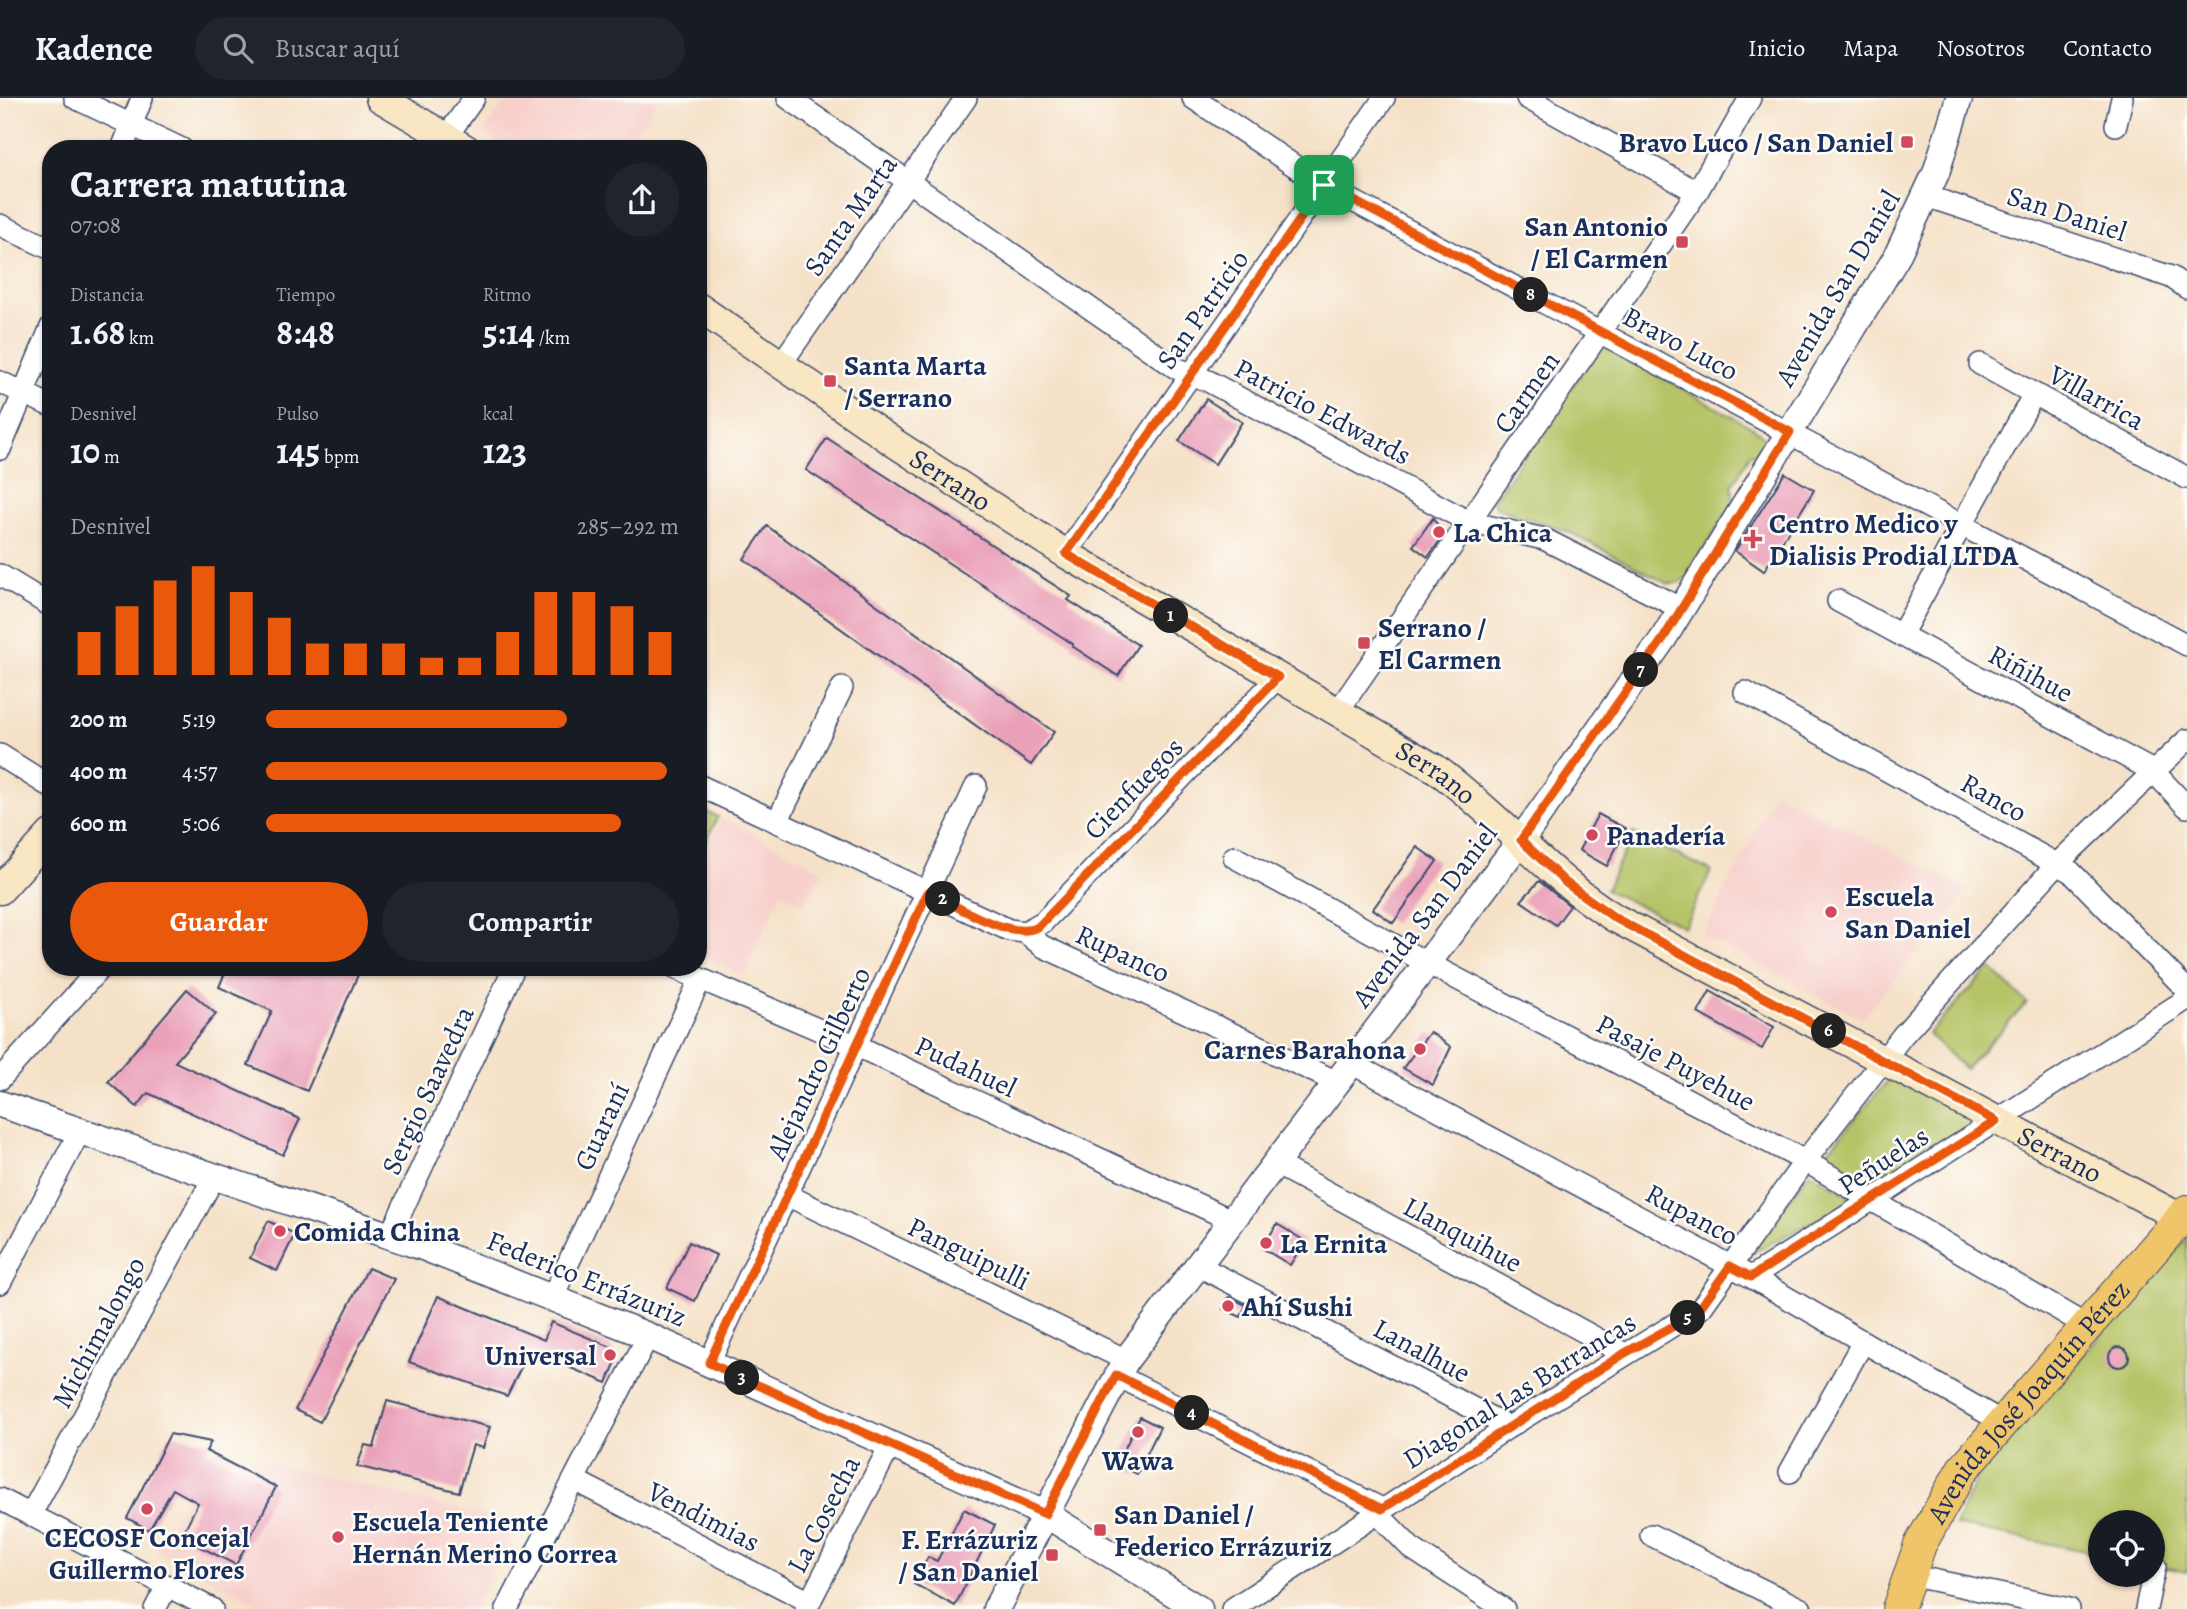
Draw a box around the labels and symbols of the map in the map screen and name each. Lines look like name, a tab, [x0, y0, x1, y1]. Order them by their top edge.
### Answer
place label: Bravo Luco / San Daniel	[1618, 124, 1894, 162]
marker: Bravo Luco / San Daniel	[1899, 134, 1915, 150]
street label: Santa Marta	[795, 147, 907, 284]
pin	[1294, 155, 1354, 215]
street label: San Daniel	[2002, 177, 2131, 251]
street label: Avenida San Daniel	[1766, 183, 1910, 394]
place label: San Antonio / El Carmen	[1524, 208, 1668, 278]
marker: San Antonio / El Carmen	[1674, 234, 1690, 250]
street label: San Patricio	[1148, 242, 1258, 377]
pin: 8	[1514, 278, 1548, 312]
street label: Bravo Luco	[1616, 298, 1745, 390]
street label: Carmen	[1485, 344, 1569, 441]
place label: Santa Marta / Serrano	[844, 347, 987, 417]
street label: Patricio Edwards	[1228, 349, 1418, 474]
street label: Villarrica	[2041, 355, 2151, 440]
marker: Santa Marta / Serrano	[822, 373, 838, 389]
street label: Serrano	[902, 440, 998, 521]
place label: Centro Medico y Dialisis Prodial LTDA	[1769, 505, 2019, 575]
place label: La Chica	[1453, 514, 1553, 552]
marker: La Chica	[1431, 524, 1447, 540]
marker: Centro Medico y Dialisis Prodial LTDA	[1743, 529, 1763, 549]
pin: 1	[1154, 598, 1188, 634]
place label: Serrano / El Carmen	[1378, 609, 1502, 679]
marker: Serrano / El Carmen	[1356, 635, 1372, 651]
street label: Riñihue	[1981, 636, 2080, 712]
pin: 7	[1624, 652, 1658, 688]
street label: Cienfuegos	[1075, 729, 1192, 848]
street label: Serrano	[1388, 732, 1484, 814]
street label: Ranco	[1954, 764, 2033, 832]
street label: Avenida San Daniel	[1343, 816, 1507, 1016]
place label: Panadería	[1606, 817, 1726, 855]
marker: Panadería	[1584, 827, 1600, 843]
place label: Escuela San Daniel	[1845, 878, 1971, 948]
pin: 2	[926, 882, 960, 916]
marker: Escuela San Daniel	[1823, 904, 1839, 920]
street label: Rupanco	[1069, 916, 1176, 992]
street label: Alejandro Gilberto	[757, 961, 880, 1167]
street label: Sergio Saavedra	[372, 1000, 484, 1181]
street label: Pasaje Puyehue	[1589, 1005, 1762, 1121]
pin: 6	[1812, 1014, 1846, 1048]
street label: Pudahuel	[909, 1027, 1023, 1107]
place label: Carnes Barahona	[1204, 1031, 1406, 1069]
marker: Carnes Barahona	[1412, 1041, 1428, 1057]
street label: Guaraní	[565, 1076, 639, 1177]
street label: Peñuelas	[1831, 1117, 1936, 1204]
street label: Serrano	[2011, 1117, 2108, 1193]
street label: Rupanco	[1638, 1175, 1745, 1255]
street label: Llanquihue	[1396, 1188, 1529, 1282]
street label: Panguipulli	[901, 1208, 1036, 1300]
place label: Comida China	[294, 1213, 461, 1251]
street label: Federico Errázuriz	[481, 1222, 692, 1336]
marker: Comida China	[272, 1223, 288, 1239]
place label: La Ernita	[1280, 1225, 1388, 1263]
marker: La Ernita	[1258, 1235, 1274, 1251]
street label: Michimalongo	[43, 1250, 155, 1415]
street label: Avenida José Joaquín Pérez	[1917, 1272, 2139, 1531]
place label: Ahí Sushi	[1241, 1288, 1353, 1326]
marker: Ahí Sushi	[1220, 1298, 1236, 1314]
pin: 5	[1670, 1300, 1706, 1336]
street label: Diagonal Las Barrancas	[1396, 1304, 1644, 1478]
street label: Lanalhue	[1366, 1309, 1477, 1392]
place label: Universal	[485, 1337, 597, 1375]
marker: Universal	[602, 1347, 618, 1363]
pin: 3	[724, 1360, 760, 1396]
pin: 4	[1174, 1396, 1210, 1430]
marker: Wawa	[1130, 1424, 1146, 1440]
place label: Wawa	[1101, 1442, 1174, 1480]
street label: La Cosecha	[778, 1449, 870, 1580]
street label: Vendimias	[640, 1472, 766, 1561]
place label: San Daniel / Federico Errázuriz	[1114, 1496, 1332, 1566]
marker: CECOSF Concejal Guillermo Flores	[139, 1501, 155, 1517]
place label: Escuela Teniente Hernán Merino Correa	[352, 1503, 618, 1573]
place label: CECOSF Concejal Guillermo Flores	[45, 1519, 250, 1589]
place label: F. Errázuriz / San Daniel	[898, 1521, 1039, 1591]
marker: San Daniel / Federico Errázuriz	[1092, 1522, 1108, 1538]
marker: Escuela Teniente Hernán Merino Correa	[330, 1529, 346, 1545]
marker: F. Errázuriz / San Daniel	[1044, 1547, 1060, 1563]

